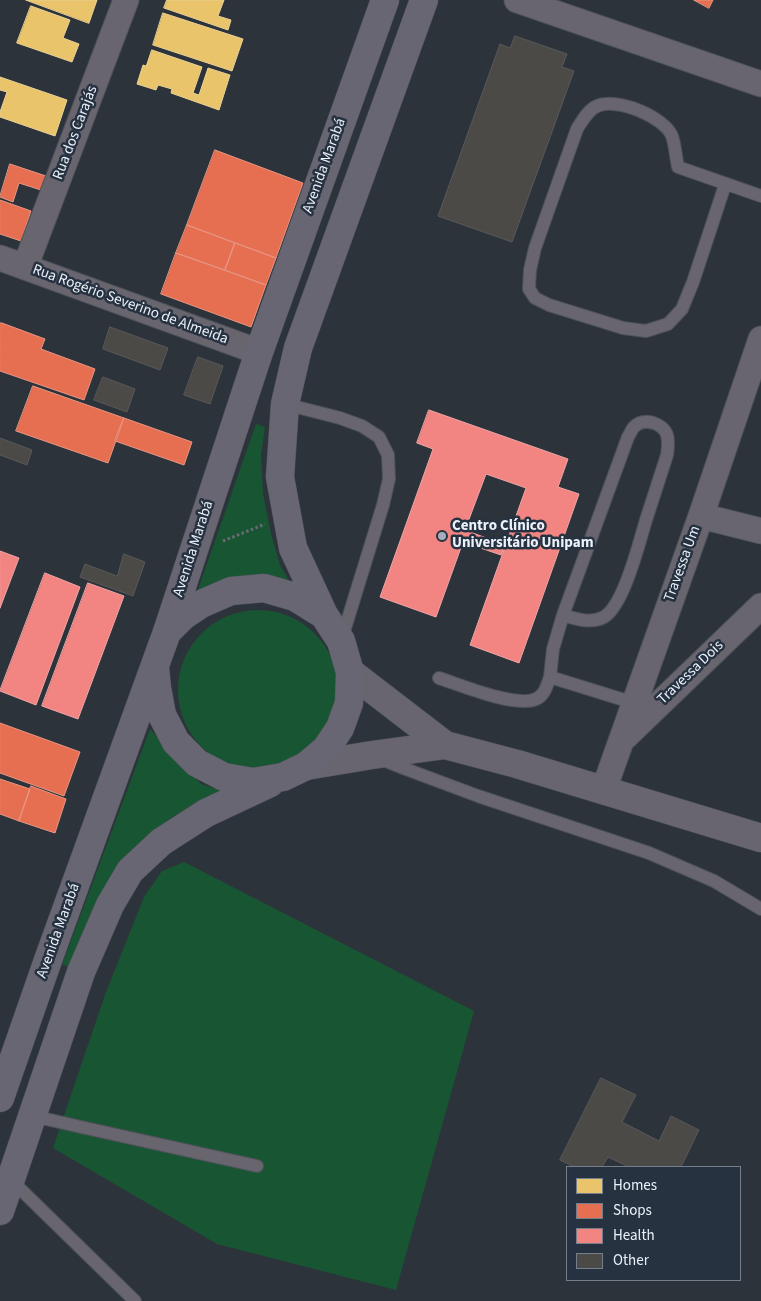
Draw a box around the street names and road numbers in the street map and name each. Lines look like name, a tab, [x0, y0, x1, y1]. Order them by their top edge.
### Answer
street label: Rua dos Carajás	[50, 84, 102, 182]
street label: Avenida Marabá	[299, 116, 351, 216]
street label: Rua Rogério Severino de Almeida	[30, 261, 230, 349]
street label: Avenida Marabá	[170, 499, 218, 599]
street label: Travessa Um	[661, 524, 705, 604]
street label: Travessa Dois	[654, 637, 728, 709]
street label: Avenida Marabá	[33, 881, 85, 981]

